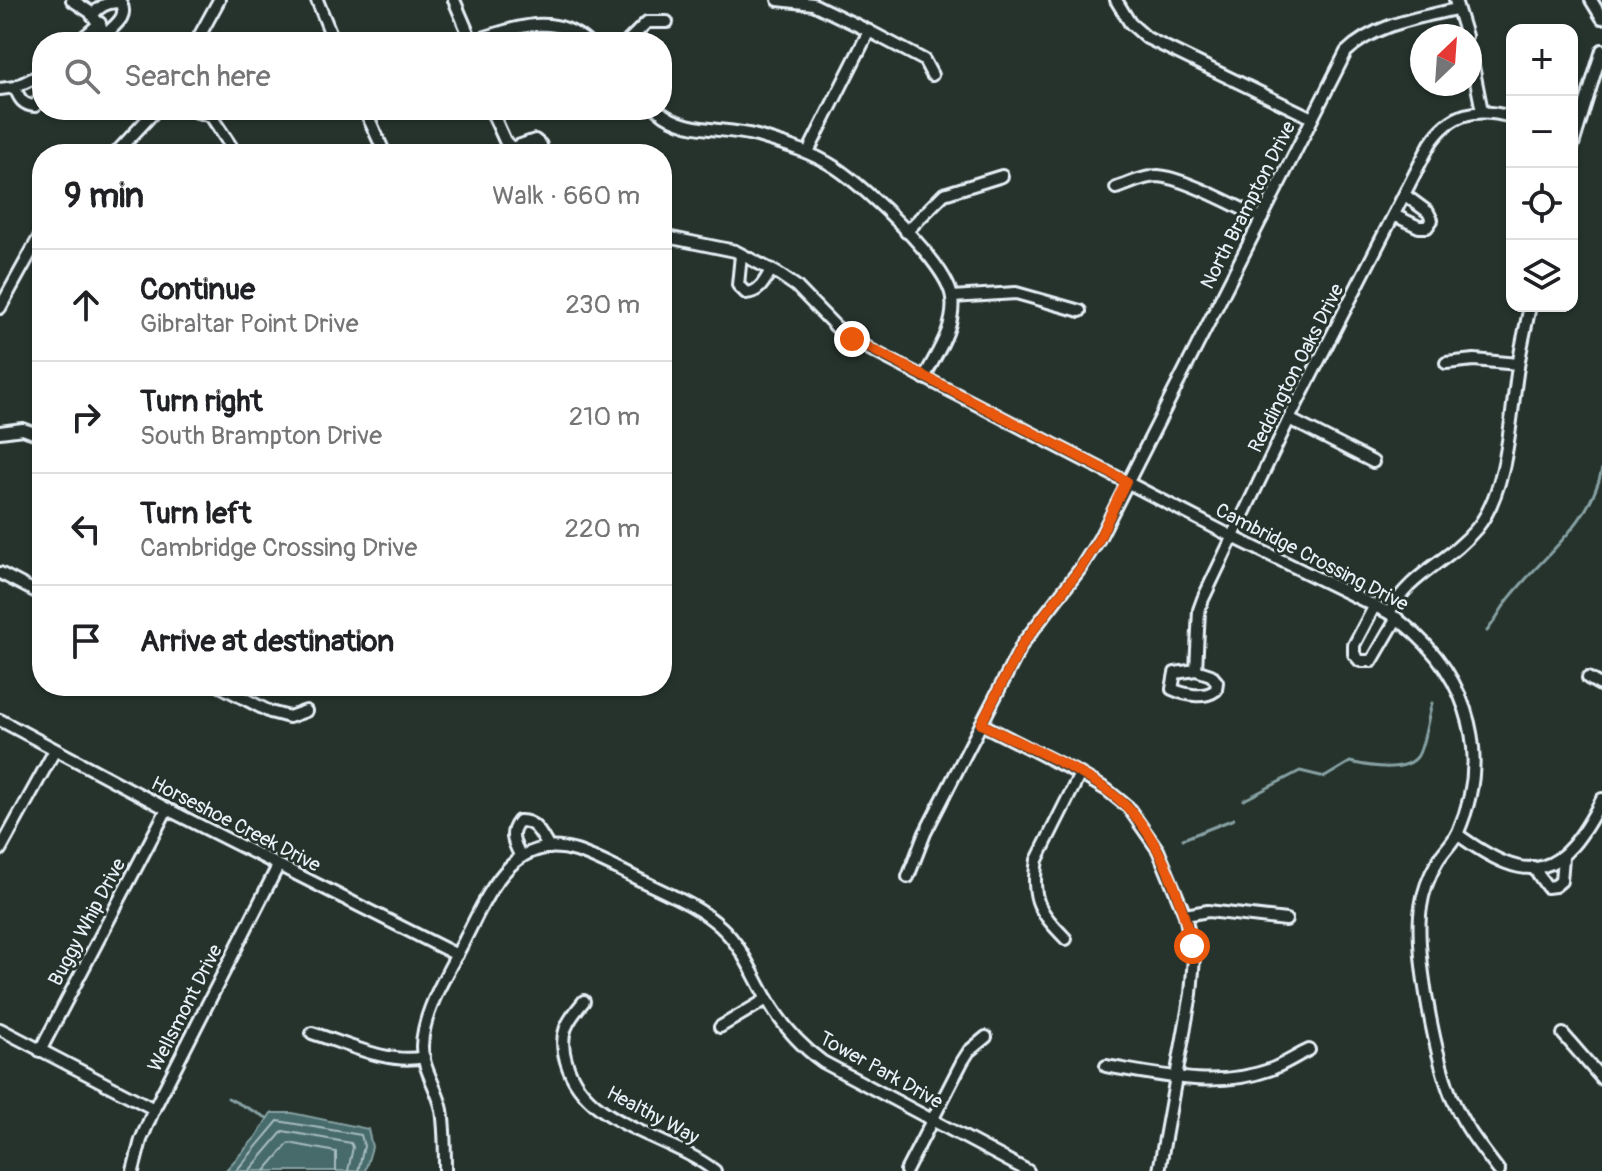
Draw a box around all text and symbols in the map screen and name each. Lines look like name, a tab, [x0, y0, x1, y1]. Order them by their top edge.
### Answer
north arrow	[1410, 24, 1482, 96]
map controls	[1506, 24, 1578, 312]
button: +	[1506, 24, 1578, 96]
search box	[32, 32, 672, 120]
icon: search	[60, 54, 104, 98]
text: Search here	[124, 58, 271, 95]
button: −	[1506, 96, 1578, 168]
street label: North Brampton Drive	[1195, 117, 1301, 293]
button: locate	[1506, 168, 1578, 240]
text: 9 min	[64, 175, 144, 218]
text: Walk · 660 m	[492, 180, 640, 212]
button: layers	[1506, 240, 1578, 312]
text: Continue	[140, 271, 255, 308]
street label: Reddington Oaks Drive	[1243, 279, 1350, 457]
icon: ahead	[64, 283, 108, 327]
text: 230 m	[565, 289, 640, 321]
text: Gibraltar Point Drive	[140, 308, 358, 340]
route end	[834, 321, 870, 357]
text: Turn right	[140, 383, 263, 420]
icon: right	[64, 395, 108, 439]
text: 210 m	[569, 401, 640, 433]
text: South Brampton Drive	[140, 420, 382, 452]
text: Turn left	[140, 495, 251, 532]
street label: Cambridge Crossing Drive	[1211, 497, 1413, 617]
icon: left	[64, 507, 108, 551]
text: 220 m	[564, 513, 640, 545]
text: Cambridge Crossing Drive	[140, 532, 417, 564]
icon: arrive	[64, 619, 108, 663]
text: Arrive at destination	[140, 623, 394, 660]
street label: Horseshoe Creek Drive	[147, 770, 325, 878]
street label: Buggy Whip Drive	[43, 854, 131, 990]
route start	[1174, 928, 1210, 964]
street label: Wellsmont Drive	[142, 940, 228, 1076]
street label: Tower Park Drive	[815, 1026, 947, 1114]
street label: Healthy Way	[603, 1080, 704, 1150]

